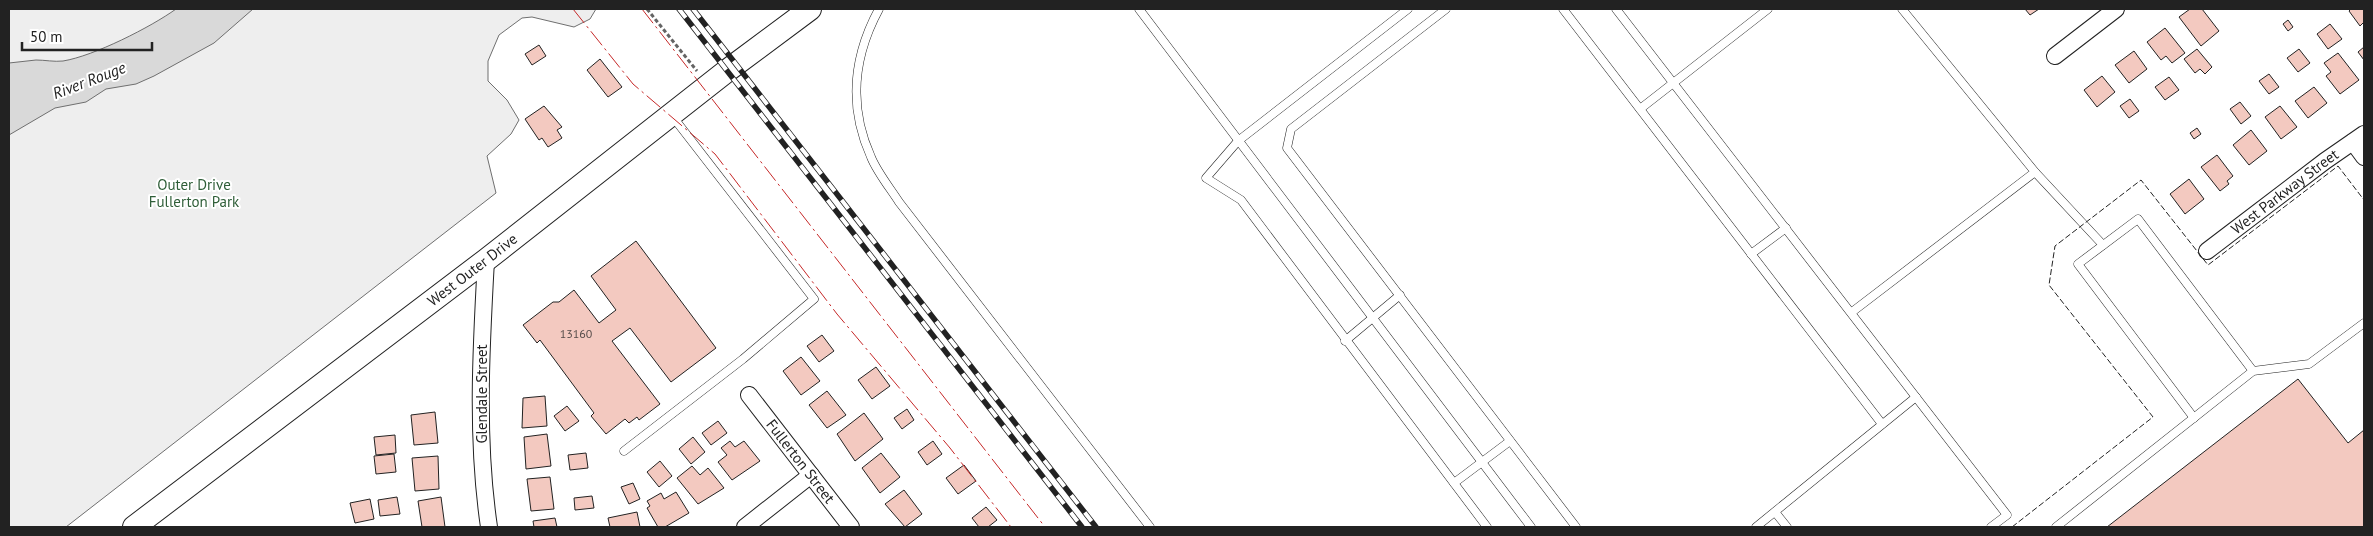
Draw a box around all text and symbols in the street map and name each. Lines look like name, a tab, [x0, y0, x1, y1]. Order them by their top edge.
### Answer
scale bar	[22, 20, 152, 52]
text: 50 m	[30, 27, 63, 46]
water label: River Rouge	[50, 57, 129, 103]
street label: West Parkway Street	[2227, 145, 2342, 238]
park label: Outer Drive Fullerton Park	[149, 175, 240, 211]
street label: West Outer Drive	[423, 229, 521, 310]
house number: 13160	[560, 326, 593, 341]
street label: Glendale Street	[472, 344, 491, 444]
street label: Fullerton Street	[762, 415, 839, 507]

